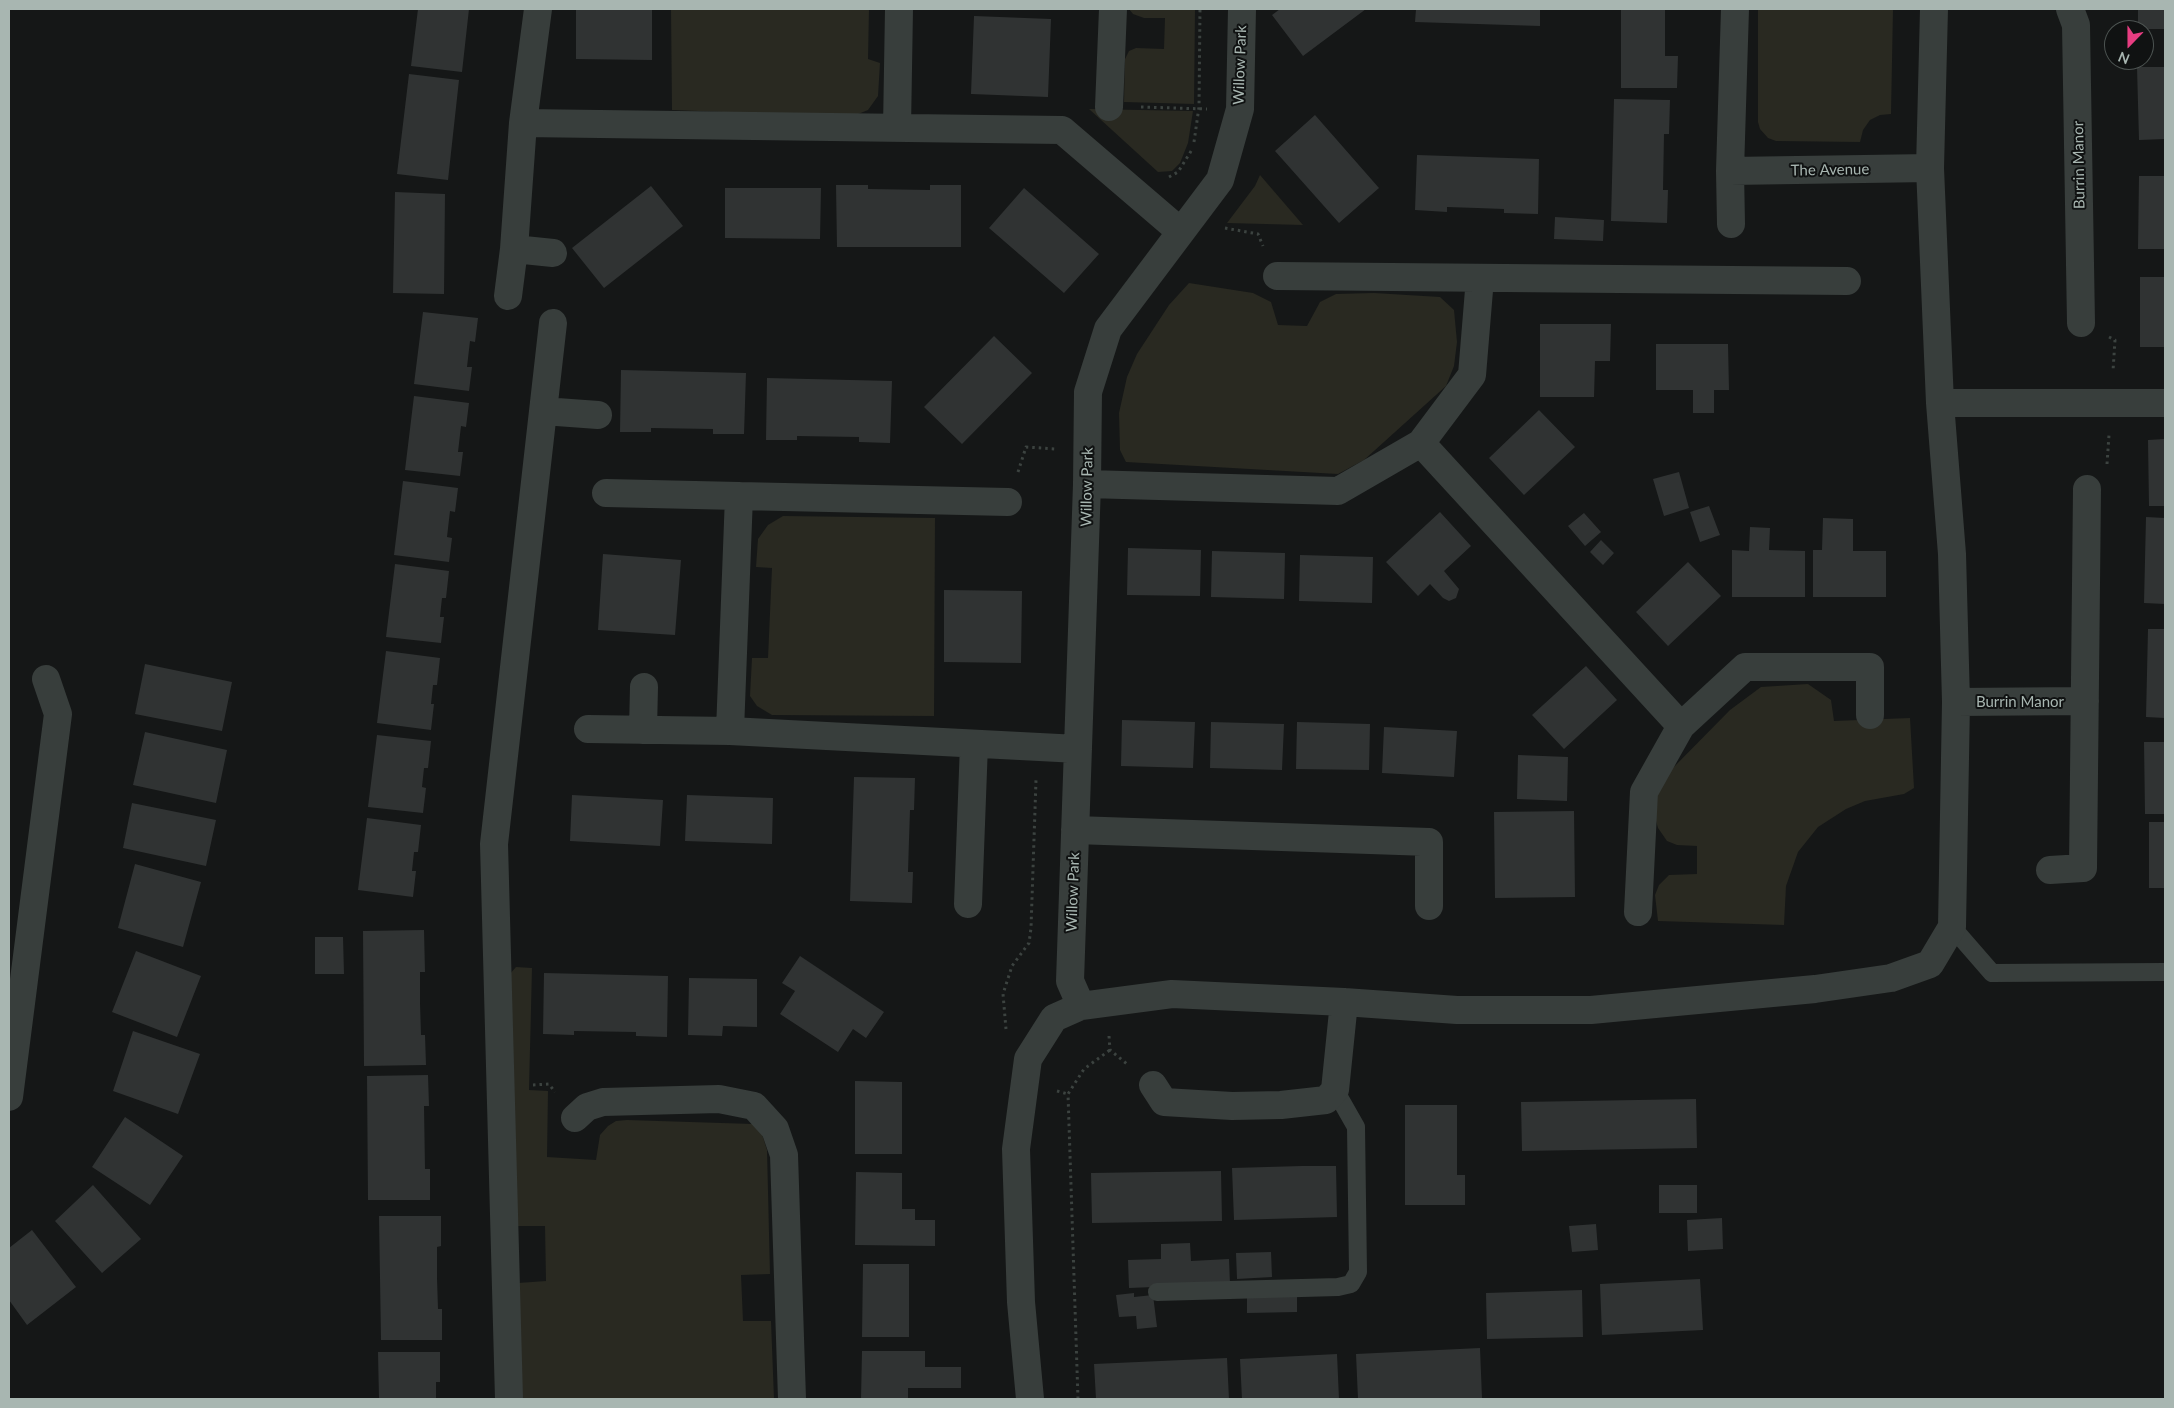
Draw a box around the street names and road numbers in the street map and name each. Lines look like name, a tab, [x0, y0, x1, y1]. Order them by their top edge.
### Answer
street label: Willow Park	[1230, 25, 1250, 105]
street label: Burrin Manor	[2069, 121, 2089, 209]
street label: The Avenue	[1791, 160, 1869, 180]
street label: Willow Park	[1077, 447, 1097, 527]
street label: Burrin Manor	[1976, 693, 2064, 711]
street label: Willow Park	[1063, 852, 1083, 932]

